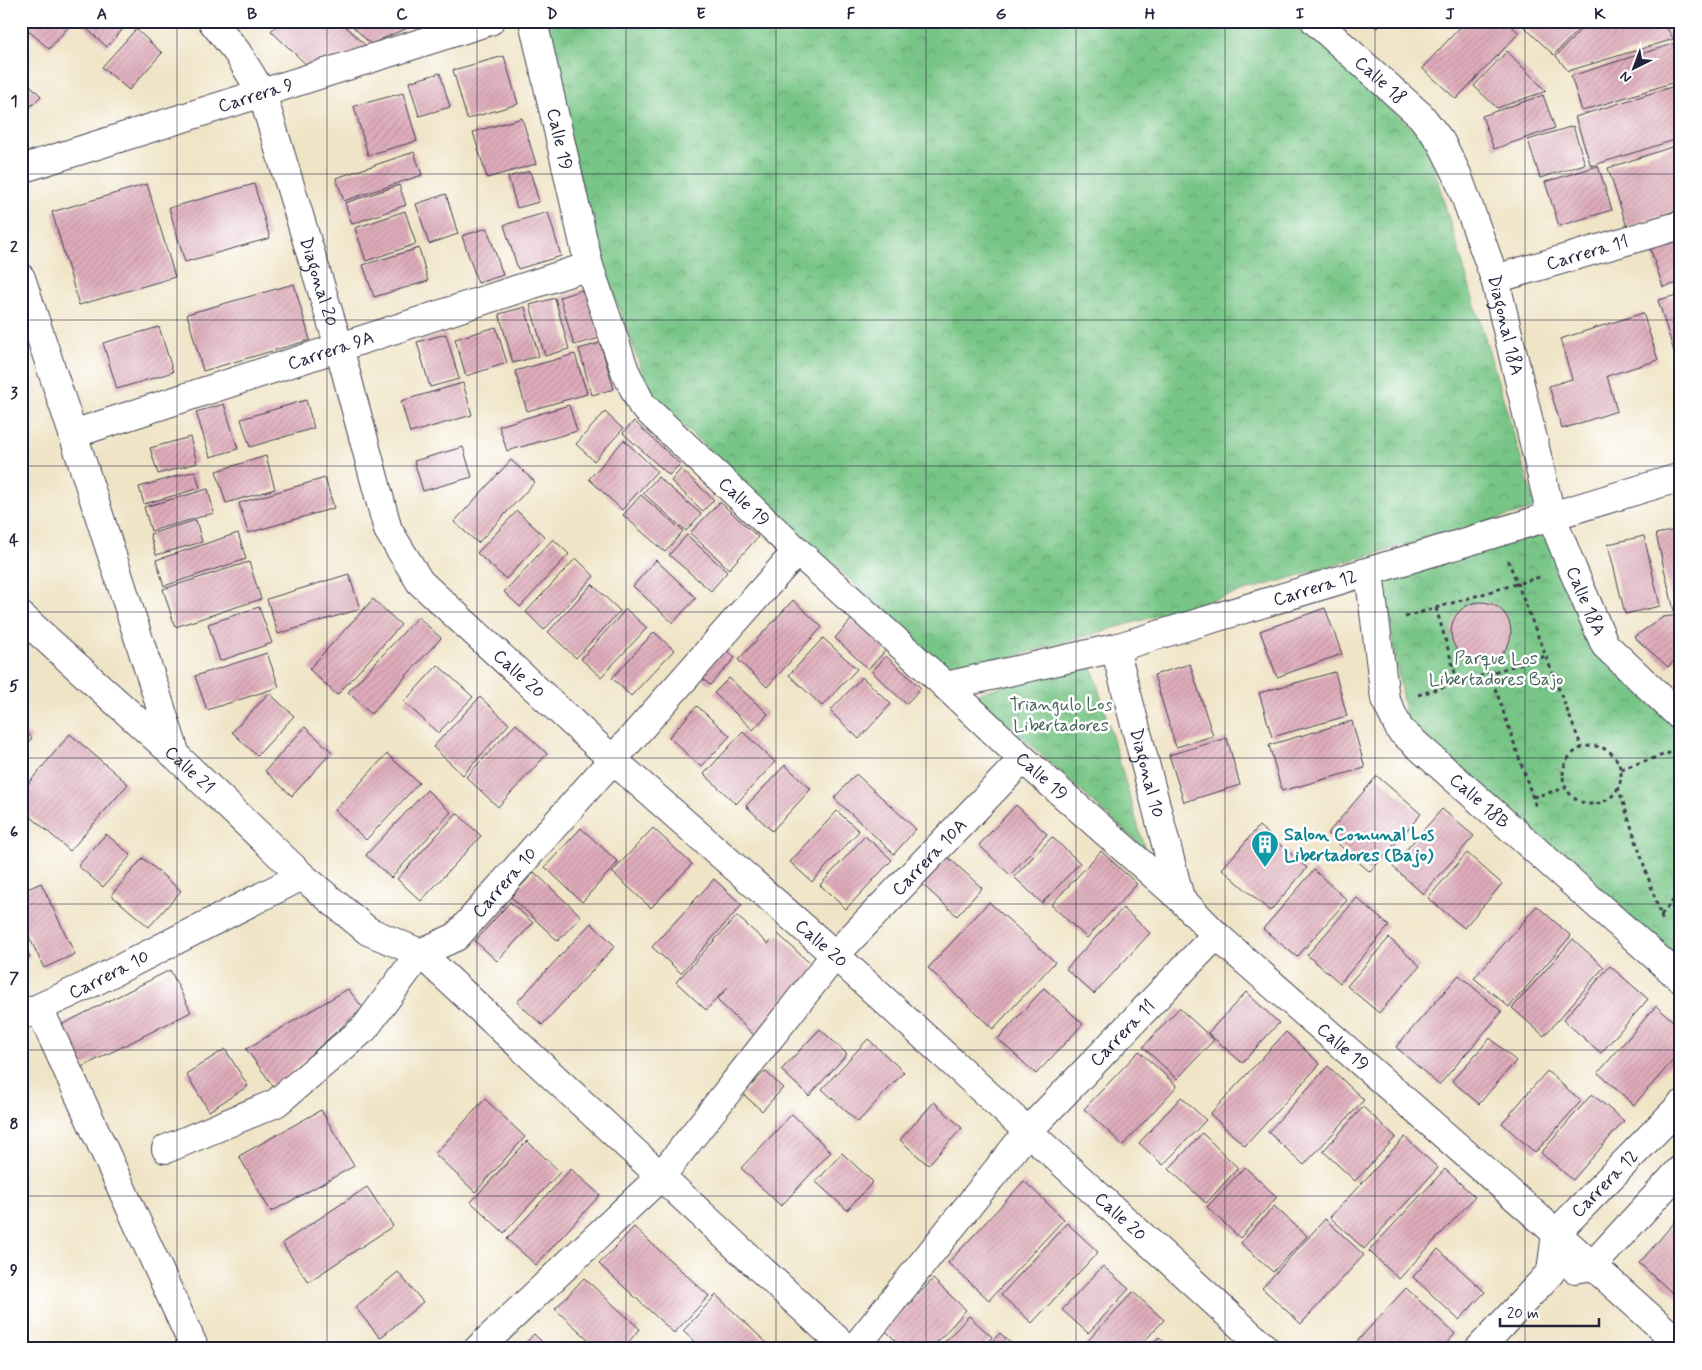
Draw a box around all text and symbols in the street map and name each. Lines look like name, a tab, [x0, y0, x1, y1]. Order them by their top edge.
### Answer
text: A	[97, 4, 107, 25]
text: B	[247, 4, 257, 25]
text: C	[396, 4, 408, 25]
text: D	[546, 4, 558, 25]
text: E	[696, 4, 706, 25]
text: F	[847, 4, 856, 25]
text: G	[996, 4, 1007, 25]
text: H	[1145, 4, 1156, 25]
text: I	[1296, 4, 1305, 25]
text: J	[1445, 4, 1455, 25]
text: K	[1594, 4, 1606, 25]
north arrow	[1610, 42, 1660, 92]
street label: Calle 18	[1349, 51, 1411, 110]
text: N	[1616, 67, 1635, 87]
street label: Carrera 9	[215, 73, 297, 119]
text: 1	[10, 91, 18, 112]
street label: Calle 19	[540, 106, 578, 172]
street label: Carrera 11	[1543, 230, 1631, 277]
street label: Diagonal 20	[293, 234, 343, 330]
text: 2	[10, 237, 18, 258]
street label: Diagonal 18A	[1481, 273, 1529, 378]
street label: Carrera 9A	[285, 326, 377, 376]
text: 3	[10, 383, 18, 404]
street label: Calle 19	[713, 472, 775, 532]
text: 4	[9, 530, 19, 551]
street label: Calle 18A	[1560, 563, 1611, 640]
street label: Carrera 12	[1270, 565, 1360, 613]
street label: Calle 20	[488, 644, 550, 704]
park label: Parque Los Libertadores Bajo	[1429, 647, 1563, 692]
text: 5	[9, 676, 19, 697]
park label: Triangulo Los Libertadores	[1009, 693, 1113, 738]
street label: Diagonal 10	[1123, 726, 1170, 820]
street label: Calle 21	[159, 741, 219, 799]
street label: Calle 19	[1010, 747, 1073, 806]
street label: Calle 18B	[1444, 768, 1514, 835]
street label: Carrera 10A	[887, 814, 973, 902]
text: 6	[10, 822, 18, 843]
place label: Salon Comunal Los Libertadores (Bajo)	[1284, 823, 1434, 868]
building icon: Salon Comunal Los Libertadores (Bajo)	[1250, 829, 1280, 868]
street label: Carrera 10	[467, 842, 543, 924]
street label: Calle 20	[789, 914, 852, 974]
street label: Carrera 10	[65, 945, 154, 1005]
text: 7	[9, 968, 19, 989]
street label: Carrera 11	[1085, 995, 1161, 1072]
street label: Calle 19	[1311, 1018, 1374, 1077]
text: 8	[9, 1114, 19, 1135]
street label: Carrera 12	[1566, 1145, 1644, 1223]
street label: Calle 20	[1089, 1187, 1151, 1247]
text: 9	[10, 1260, 18, 1281]
scale bar	[1500, 1295, 1598, 1327]
text: 20 m	[1507, 1304, 1539, 1324]

